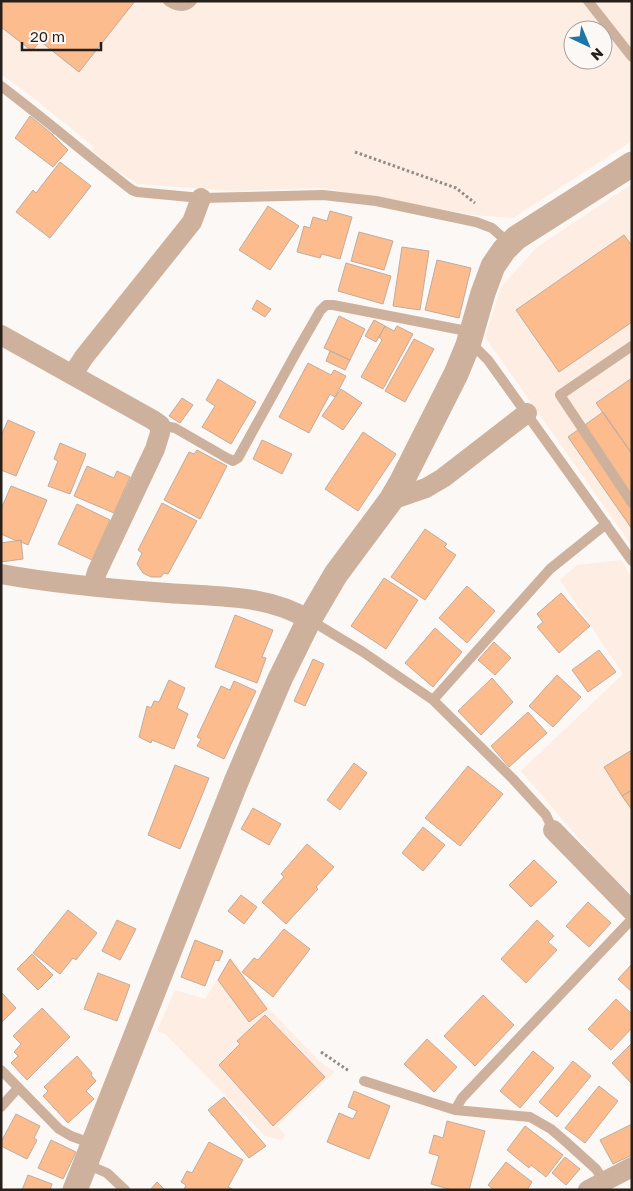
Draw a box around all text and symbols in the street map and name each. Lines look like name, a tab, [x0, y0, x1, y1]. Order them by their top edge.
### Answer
scale bar	[22, 20, 101, 52]
north arrow	[563, 20, 613, 70]
text: 20 m	[30, 27, 65, 45]
text: N	[588, 45, 607, 65]

